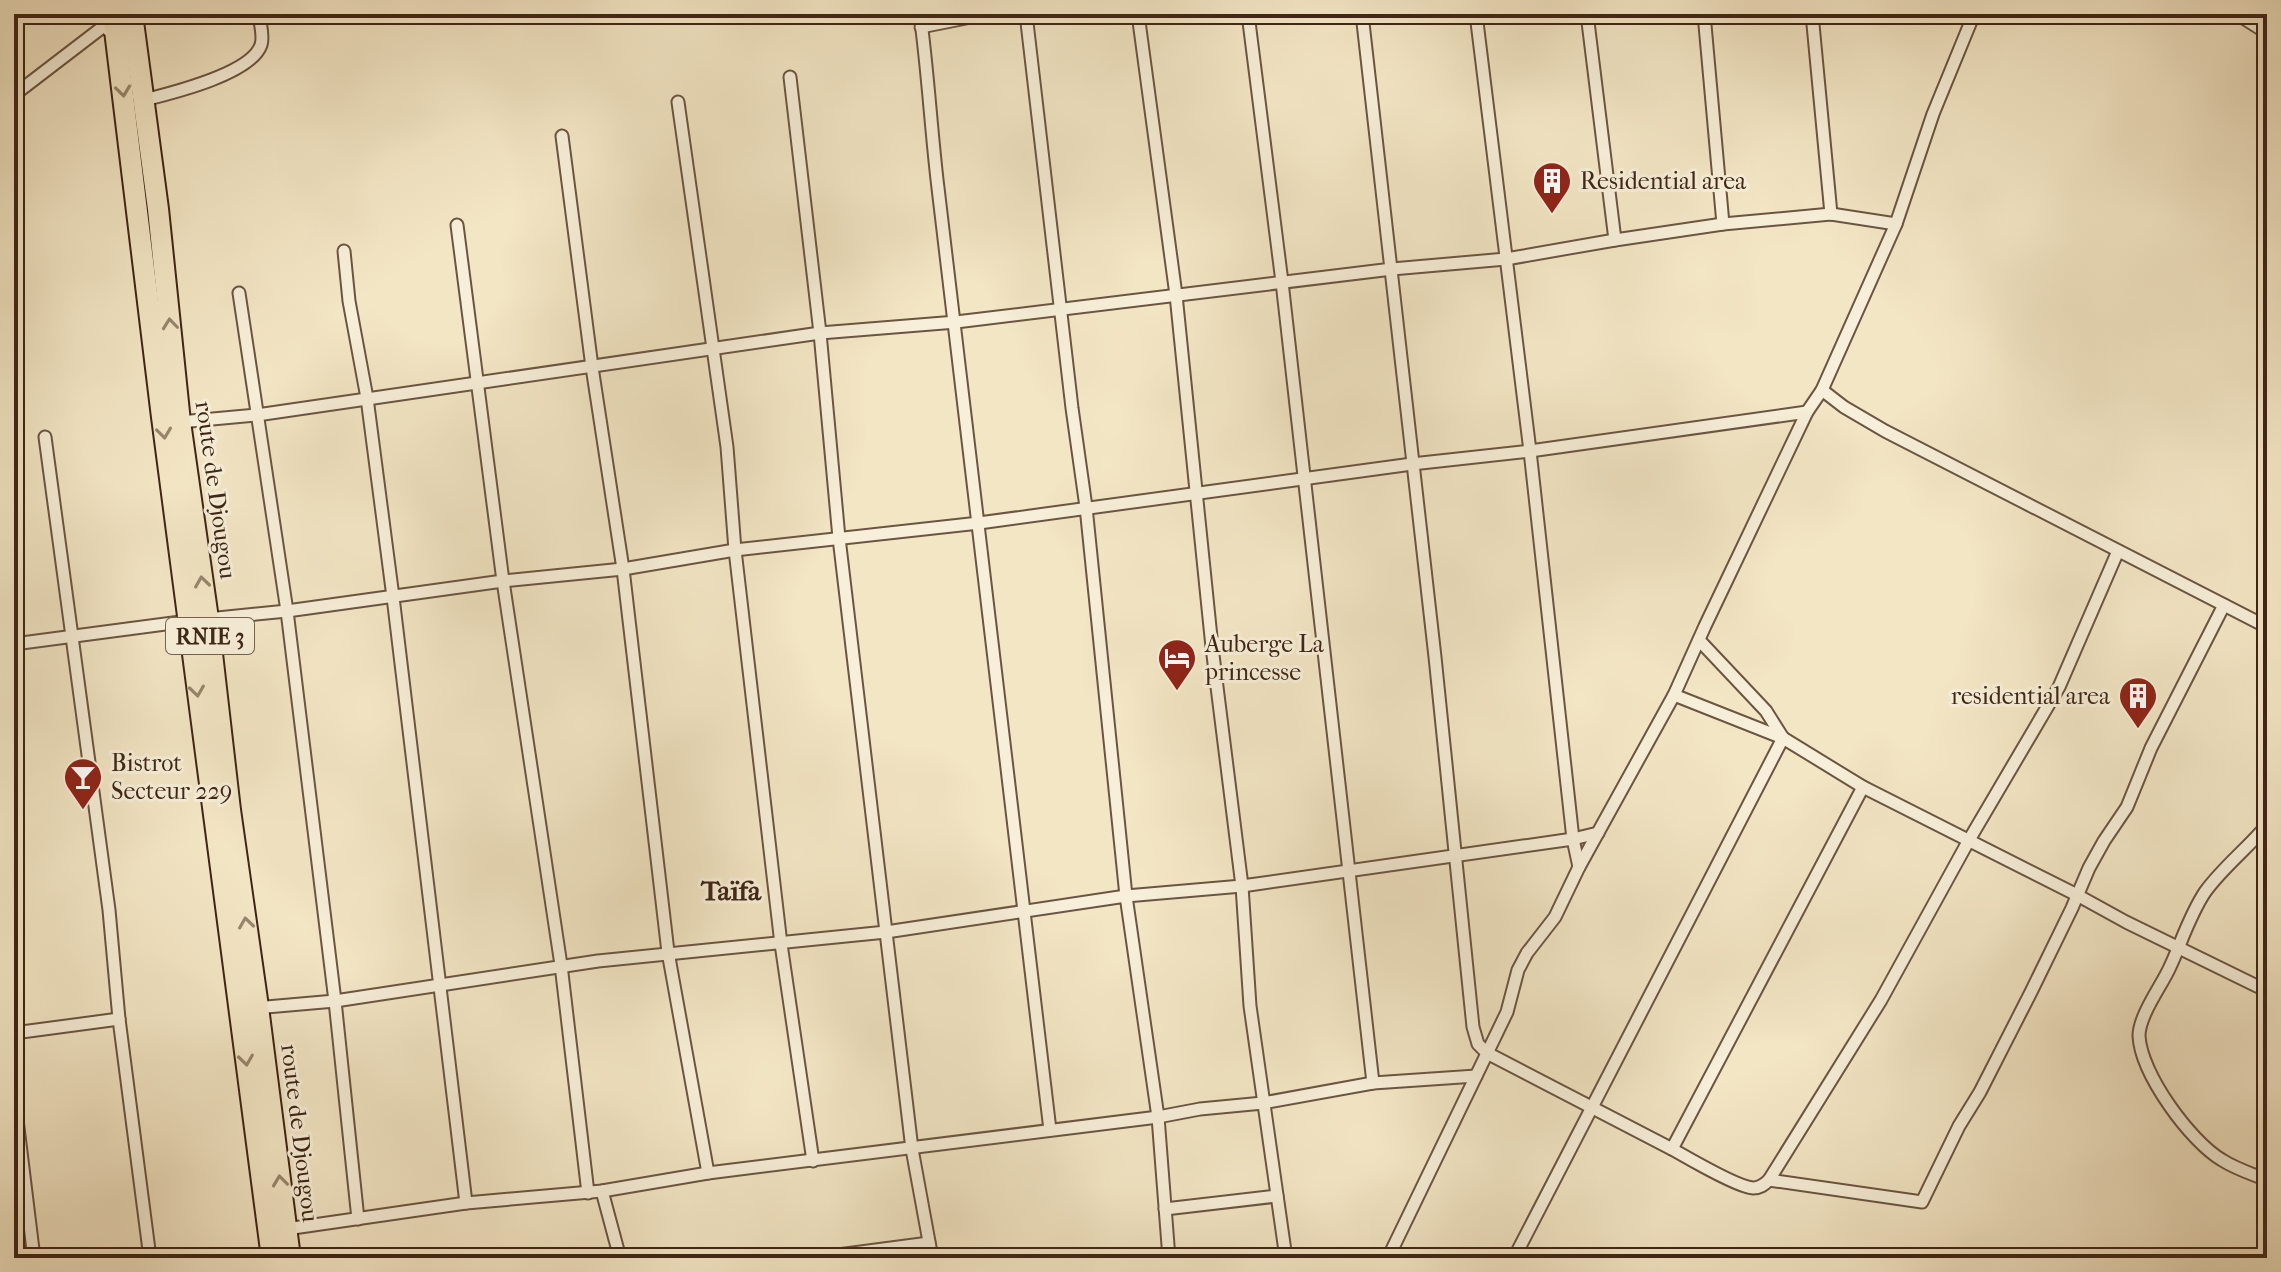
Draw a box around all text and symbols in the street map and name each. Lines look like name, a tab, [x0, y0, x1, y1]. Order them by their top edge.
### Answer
one-way arrow	[114, 85, 131, 98]
building icon: Residential area	[1531, 160, 1573, 215]
place label: Residential area	[1580, 167, 1747, 195]
one-way arrow	[161, 317, 178, 330]
street label: route de Djougou	[190, 399, 242, 581]
one-way arrow	[155, 427, 172, 440]
one-way arrow	[194, 575, 211, 588]
road number: RNIE 3	[166, 618, 254, 654]
place label: Auberge La princesse	[1204, 630, 1325, 686]
hotel icon: Auberge La princesse	[1156, 637, 1198, 692]
building icon: residential area	[2117, 675, 2159, 730]
place label: residential area	[1951, 682, 2111, 710]
one-way arrow	[188, 684, 205, 698]
place label: Bistrot Secteur 229	[111, 749, 232, 805]
bar icon: Bistrot Secteur 229	[62, 756, 104, 811]
district label: Taïfa	[700, 874, 762, 907]
one-way arrow	[238, 916, 255, 930]
street label: route de Djougou	[275, 1042, 325, 1224]
one-way arrow	[237, 1054, 254, 1067]
one-way arrow	[271, 1174, 288, 1187]

